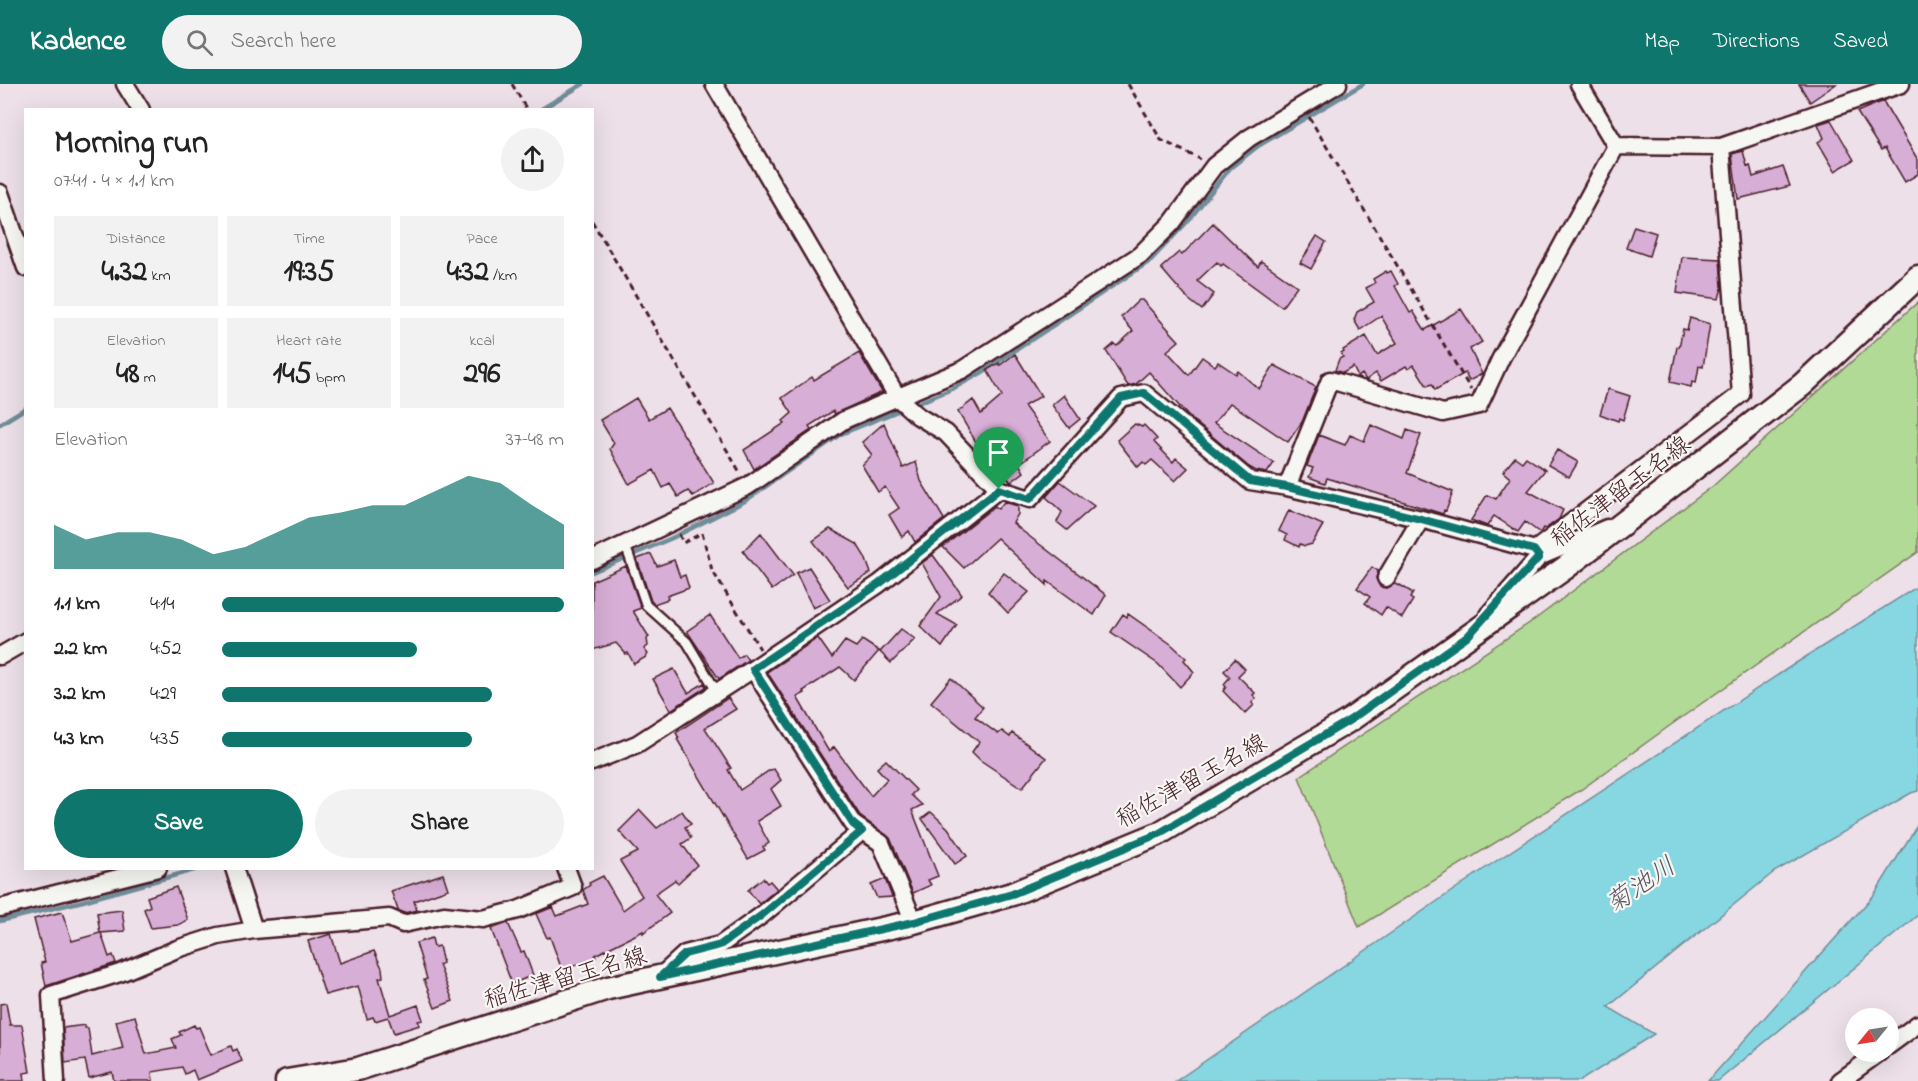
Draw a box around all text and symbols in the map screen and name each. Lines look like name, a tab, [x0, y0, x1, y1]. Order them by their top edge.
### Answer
search box	[162, 15, 582, 69]
text: Kadence	[30, 22, 126, 63]
icon: search	[183, 26, 216, 59]
text: Search here	[231, 26, 336, 58]
text: Map	[1644, 27, 1680, 57]
text: Directions	[1713, 27, 1800, 57]
text: Saved	[1833, 27, 1888, 57]
text: Morning run	[54, 120, 208, 168]
button: share	[501, 128, 564, 191]
text: 07:41 · 4 × 1.1 km	[54, 167, 174, 196]
text: Distance	[107, 227, 165, 251]
text: Time	[293, 227, 325, 251]
text: Pace	[466, 227, 498, 251]
text: 4.32	[101, 251, 147, 295]
text: 19:35	[284, 251, 334, 295]
text: 4:32	[447, 251, 489, 295]
text: km	[147, 264, 171, 288]
text: /km	[489, 264, 517, 288]
text: Elevation	[107, 329, 165, 353]
text: Heart rate	[276, 329, 342, 353]
text: kcal	[469, 329, 495, 353]
text: 48	[116, 353, 140, 397]
text: 145	[273, 353, 312, 397]
text: 296	[463, 353, 501, 397]
text: m	[140, 366, 156, 390]
text: bpm	[312, 366, 345, 390]
text: Elevation	[54, 426, 128, 455]
text: 37–48 m	[505, 426, 564, 455]
pin	[973, 427, 1024, 489]
street label: 稲佐津留玉名線	[1544, 428, 1699, 558]
icon: arrive	[982, 436, 1015, 469]
text: 1.1 km	[54, 590, 100, 619]
text: 4:14	[150, 590, 175, 619]
text: 2.2 km	[54, 635, 107, 664]
text: 4:52	[150, 635, 181, 664]
text: 3.2 km	[54, 680, 106, 709]
text: 4:29	[150, 680, 176, 709]
text: 4.3 km	[54, 725, 104, 754]
text: 4:35	[150, 725, 180, 754]
street label: 稲佐津留玉名線	[1110, 726, 1274, 838]
button: Save	[54, 789, 303, 858]
button: Share	[315, 789, 564, 858]
water label: 菊池川	[1599, 849, 1685, 924]
street label: 稲佐津留玉名線	[480, 939, 651, 1019]
north arrow	[1845, 1008, 1899, 1062]
map controls	[1845, 1008, 1899, 1062]

